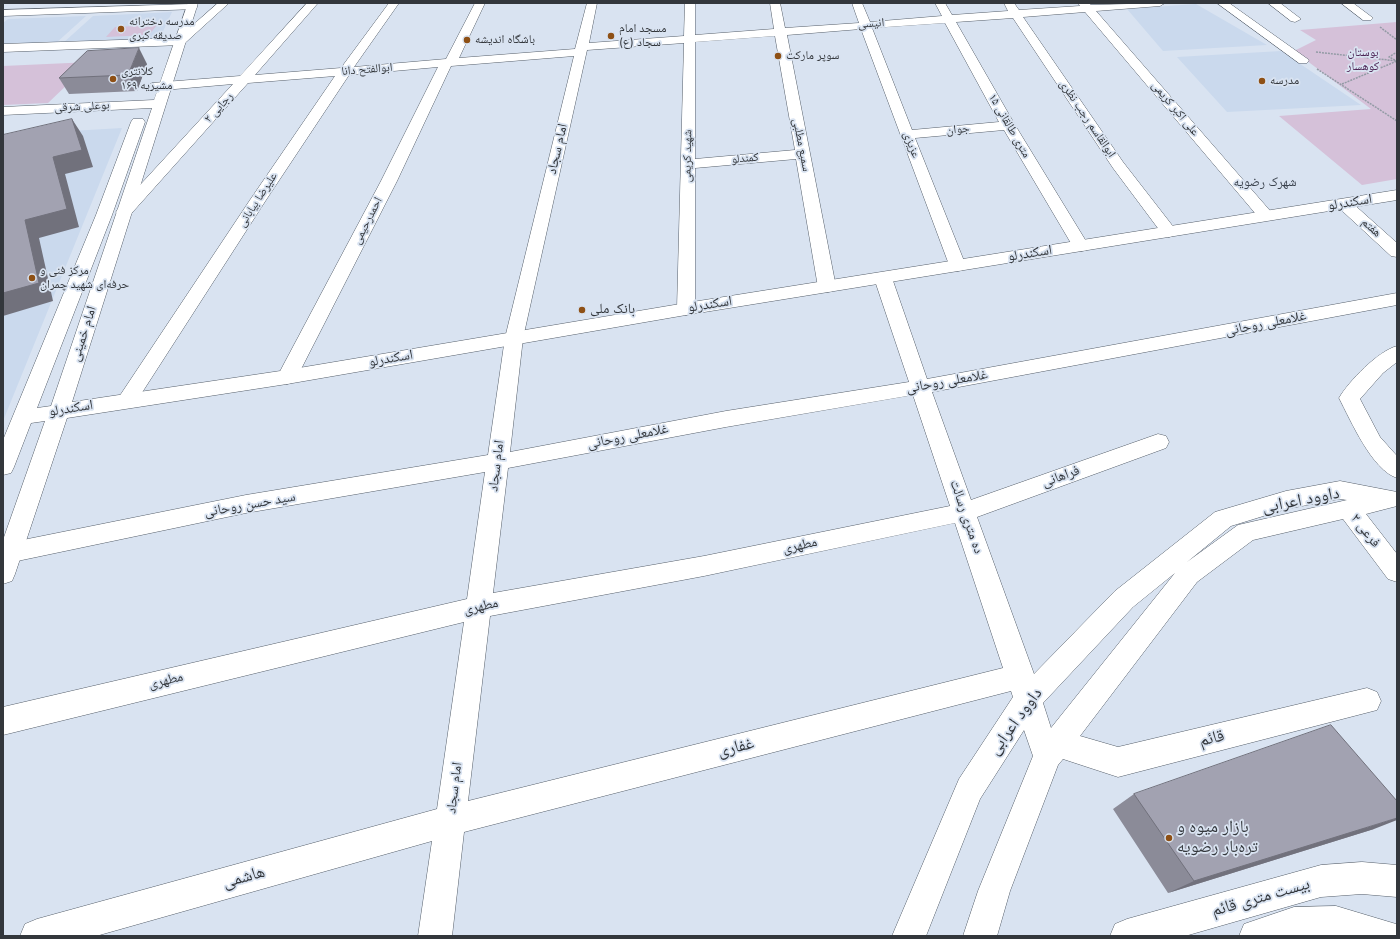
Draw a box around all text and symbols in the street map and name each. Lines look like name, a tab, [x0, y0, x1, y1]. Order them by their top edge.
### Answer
place label: مدرسه دخترانه صدیقه کبری	[129, 15, 195, 43]
street label: انیسی	[857, 16, 885, 32]
place label: مسجد امام سجاد (ع)	[619, 22, 666, 50]
marker: مدرسه دخترانه صدیقه کبری	[116, 24, 126, 34]
marker: مسجد امام سجاد (ع)	[606, 31, 616, 41]
place label: باشگاه اندیشه	[475, 33, 535, 47]
marker: باشگاه اندیشه	[462, 35, 472, 45]
park label: بوستان کوهسار	[1347, 46, 1379, 74]
place label: سوپر مارکت	[786, 49, 839, 63]
marker: سوپر مارکت	[773, 51, 783, 61]
street label: ابوالفتح دانا	[341, 61, 393, 79]
place label: کلانتری ۱۶۹ مشیریه	[121, 65, 172, 93]
marker: کلانتری ۱۶۹ مشیریه	[108, 74, 118, 84]
place label: مدرسه	[1270, 74, 1299, 88]
marker: مدرسه	[1257, 76, 1267, 86]
street label: ابوالقاسم رجب نظری	[1056, 77, 1118, 161]
street label: علی اکبر کریمی	[1148, 79, 1202, 139]
street label: رجایی ۲	[202, 90, 236, 126]
street label: ۱۵ متری طالقانی	[985, 91, 1033, 161]
street label: بوعلی شرقی	[54, 98, 110, 116]
street label: سمیع مطلبی	[789, 117, 813, 173]
street label: امام سجاد	[544, 122, 572, 176]
street label: جوان	[946, 122, 970, 138]
street label: شهید کریمی	[680, 130, 696, 182]
street label: عزیزی	[899, 130, 923, 160]
street label: کمندلو	[731, 151, 759, 167]
street label: علیرضا بیابانی	[235, 170, 281, 230]
district label: شهرک رضویه	[1233, 175, 1297, 191]
street label: اسکندرلو	[1327, 191, 1373, 215]
street label: احمدرحیمی	[350, 195, 386, 247]
street label: هفتم	[1358, 215, 1384, 241]
street label: اسکندرلو	[1007, 242, 1053, 266]
place label: مرکز فنی و حرفه‌ای شهید چمران	[40, 264, 129, 292]
marker: مرکز فنی و حرفه‌ای شهید چمران	[27, 273, 37, 283]
street label: اسکندرلو	[687, 293, 733, 317]
place label: بانک ملی	[590, 302, 635, 318]
street label: امام خمینی	[67, 304, 101, 364]
marker: بانک ملی	[577, 305, 587, 315]
street label: غلامعلی روحانی	[1224, 308, 1308, 340]
street label: اسکندرلو	[368, 347, 414, 371]
street label: غلامعلی روحانی	[905, 367, 989, 397]
street label: اسکندرلو	[48, 397, 94, 421]
street label: غلامعلی روحانی	[586, 421, 670, 453]
street label: امام سجاد	[486, 439, 508, 493]
street label: فراهانی	[1040, 462, 1082, 492]
street label: ده متری رسالت	[946, 478, 986, 556]
street label: داوود اعرابی	[1261, 484, 1341, 518]
street label: سید حسن روحانی	[203, 489, 297, 521]
street label: فرعی ۲	[1347, 511, 1383, 551]
street label: مطهری	[781, 534, 819, 558]
street label: مطهری	[462, 595, 500, 619]
street label: مطهری	[147, 669, 185, 693]
street label: داوود اعرابی	[985, 684, 1047, 760]
street label: قائم	[1197, 726, 1227, 752]
street label: غفاری	[716, 734, 756, 762]
street label: امام سجاد	[444, 761, 466, 815]
place label: بازار میوه و تره‌بار رضویه	[1177, 818, 1258, 858]
marker: بازار میوه و تره‌بار رضویه	[1164, 833, 1174, 843]
street label: هاشمی	[221, 862, 267, 894]
street label: بیست متری قائم	[1210, 874, 1312, 922]

